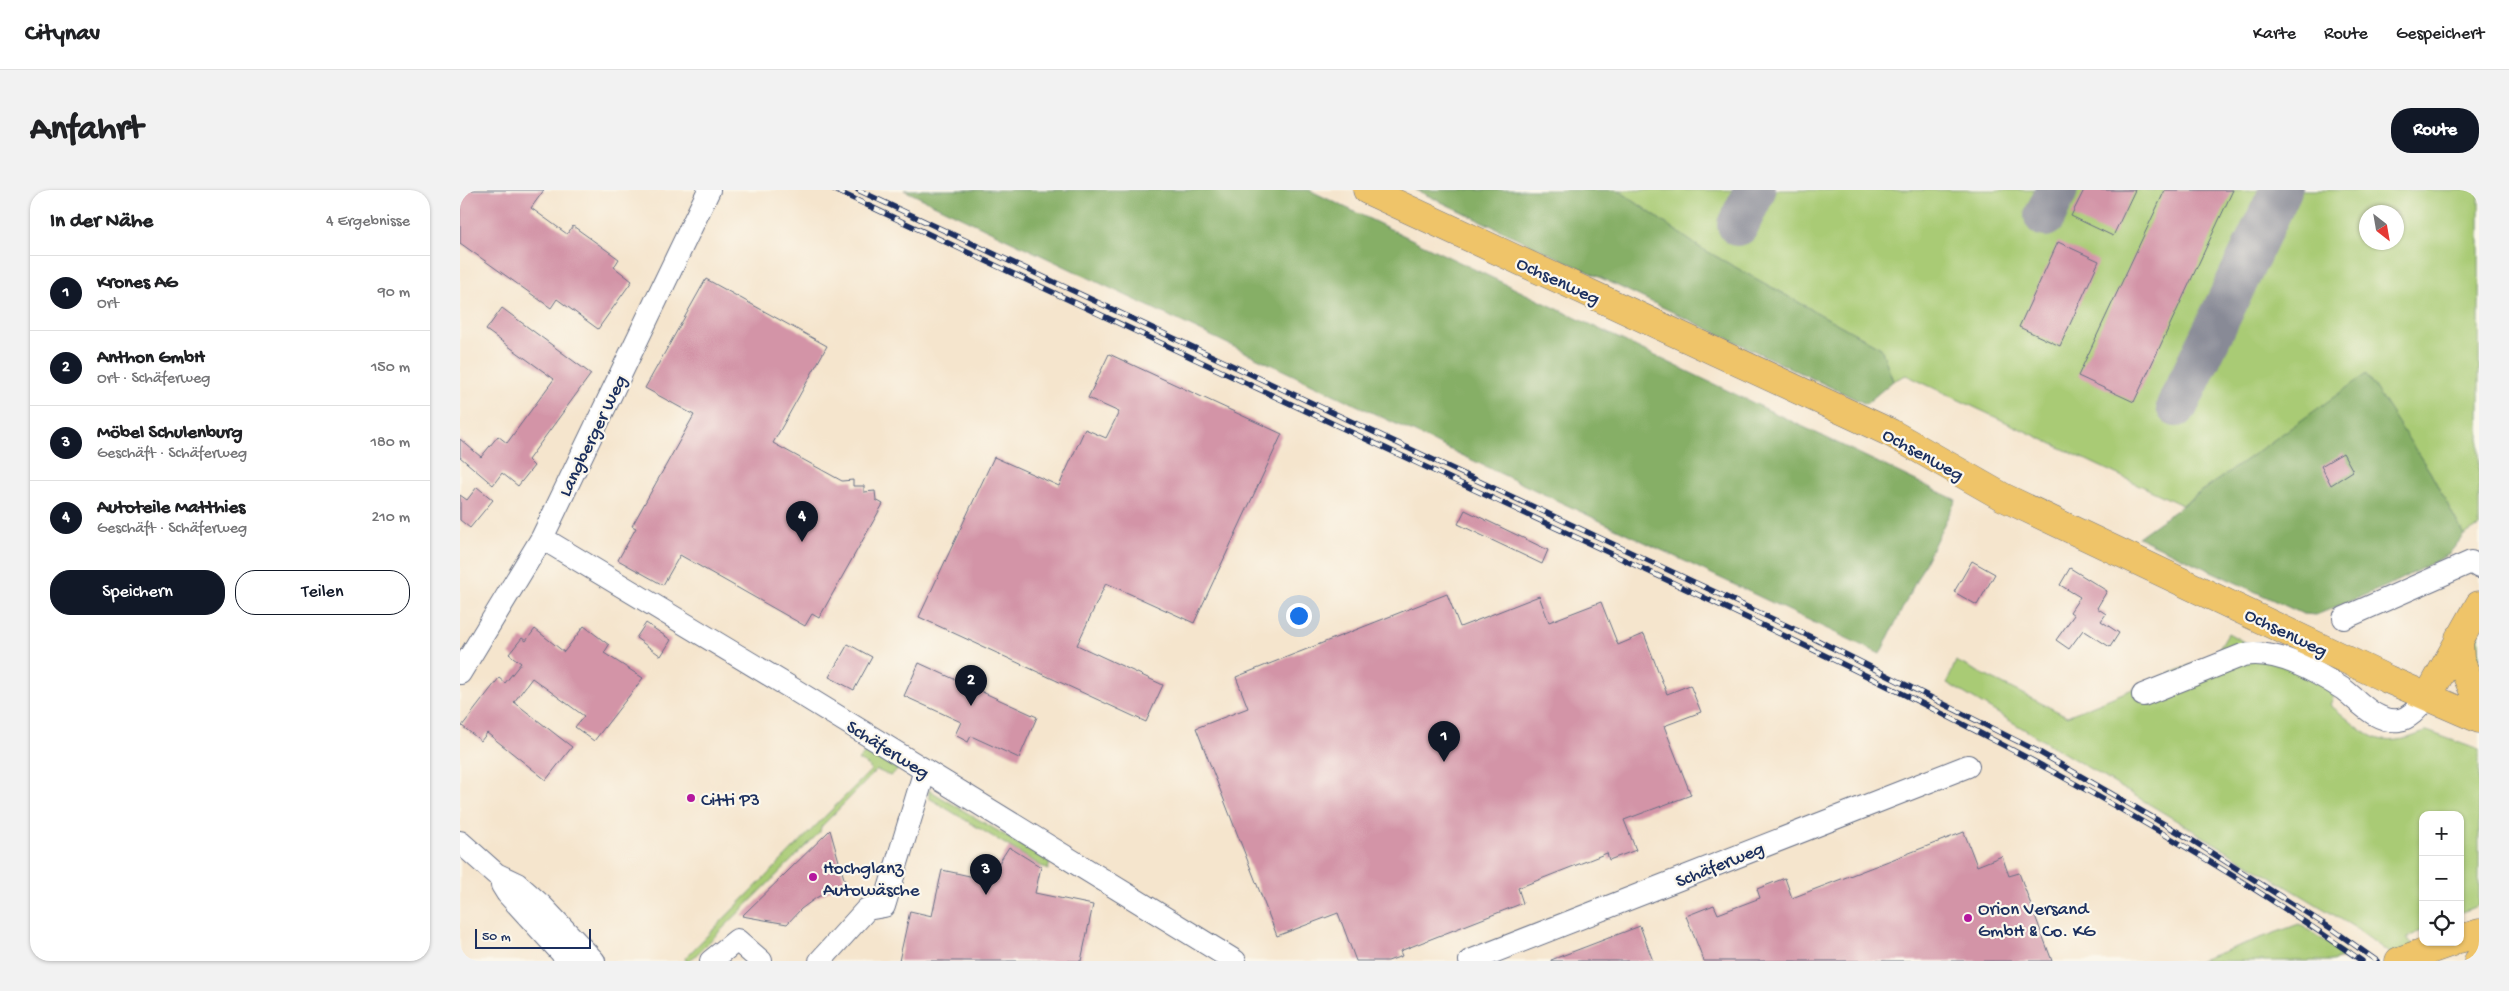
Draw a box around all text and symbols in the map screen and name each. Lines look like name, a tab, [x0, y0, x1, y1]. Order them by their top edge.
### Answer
text: Citynav	[25, 20, 100, 49]
text: Karte	[2253, 24, 2296, 45]
text: Route	[2324, 24, 2368, 45]
text: Gespeichert	[2396, 24, 2484, 45]
button: Route	[2391, 108, 2479, 153]
text: Anfahrt	[30, 110, 143, 151]
north arrow	[2359, 205, 2404, 250]
text: In der Nähe	[50, 210, 153, 235]
text: 4 Ergebnisse	[326, 213, 410, 232]
street label: Ochsenweg	[1512, 253, 1603, 312]
text: Krones AG	[97, 272, 178, 295]
text: 1	[63, 284, 69, 303]
text: 90 m	[378, 284, 410, 303]
text: Ort	[97, 295, 119, 314]
text: Anthon GmbH	[97, 347, 205, 370]
text: 2	[62, 359, 70, 378]
text: 150 m	[371, 359, 410, 378]
text: Ort · Schäferweg	[97, 370, 210, 389]
street label: Langberger Weg	[555, 372, 634, 501]
text: Möbel Schulenburg	[97, 422, 242, 445]
street label: Ochsenweg	[1878, 424, 1967, 488]
text: 3	[62, 434, 70, 453]
text: 180 m	[371, 434, 410, 453]
text: Geschäft · Schäferweg	[97, 445, 247, 464]
text: Autoteile Matthies	[97, 497, 245, 520]
pin: 4	[786, 501, 818, 542]
text: 4	[62, 509, 70, 528]
text: 210 m	[371, 509, 410, 528]
text: Geschäft · Schäferweg	[97, 520, 247, 539]
button: Speichern	[50, 570, 225, 615]
button: Teilen	[235, 570, 410, 615]
your location	[1286, 603, 1312, 629]
street label: Ochsenweg	[2240, 604, 2331, 664]
pin: 2	[955, 665, 987, 706]
street label: Schäferweg	[841, 716, 933, 786]
pin: 1	[1428, 721, 1460, 762]
place label: Citti P3	[701, 790, 760, 813]
marker: Citti P3	[685, 792, 697, 804]
map controls	[2419, 811, 2464, 946]
button: +	[2419, 811, 2464, 856]
street label: Schäferweg	[1673, 838, 1768, 894]
pin: 3	[970, 854, 1002, 895]
button: −	[2419, 856, 2464, 901]
place label: Hochglanz Autowäsche	[823, 858, 920, 903]
marker: Hochglanz Autowäsche	[807, 871, 819, 883]
place label: Orion Versand GmbH & Co. KG	[1978, 899, 2096, 944]
button: locate	[2419, 901, 2464, 946]
marker: Orion Versand GmbH & Co. KG	[1962, 912, 1974, 924]
scale bar	[475, 926, 591, 949]
text: 50 m	[482, 929, 511, 946]

